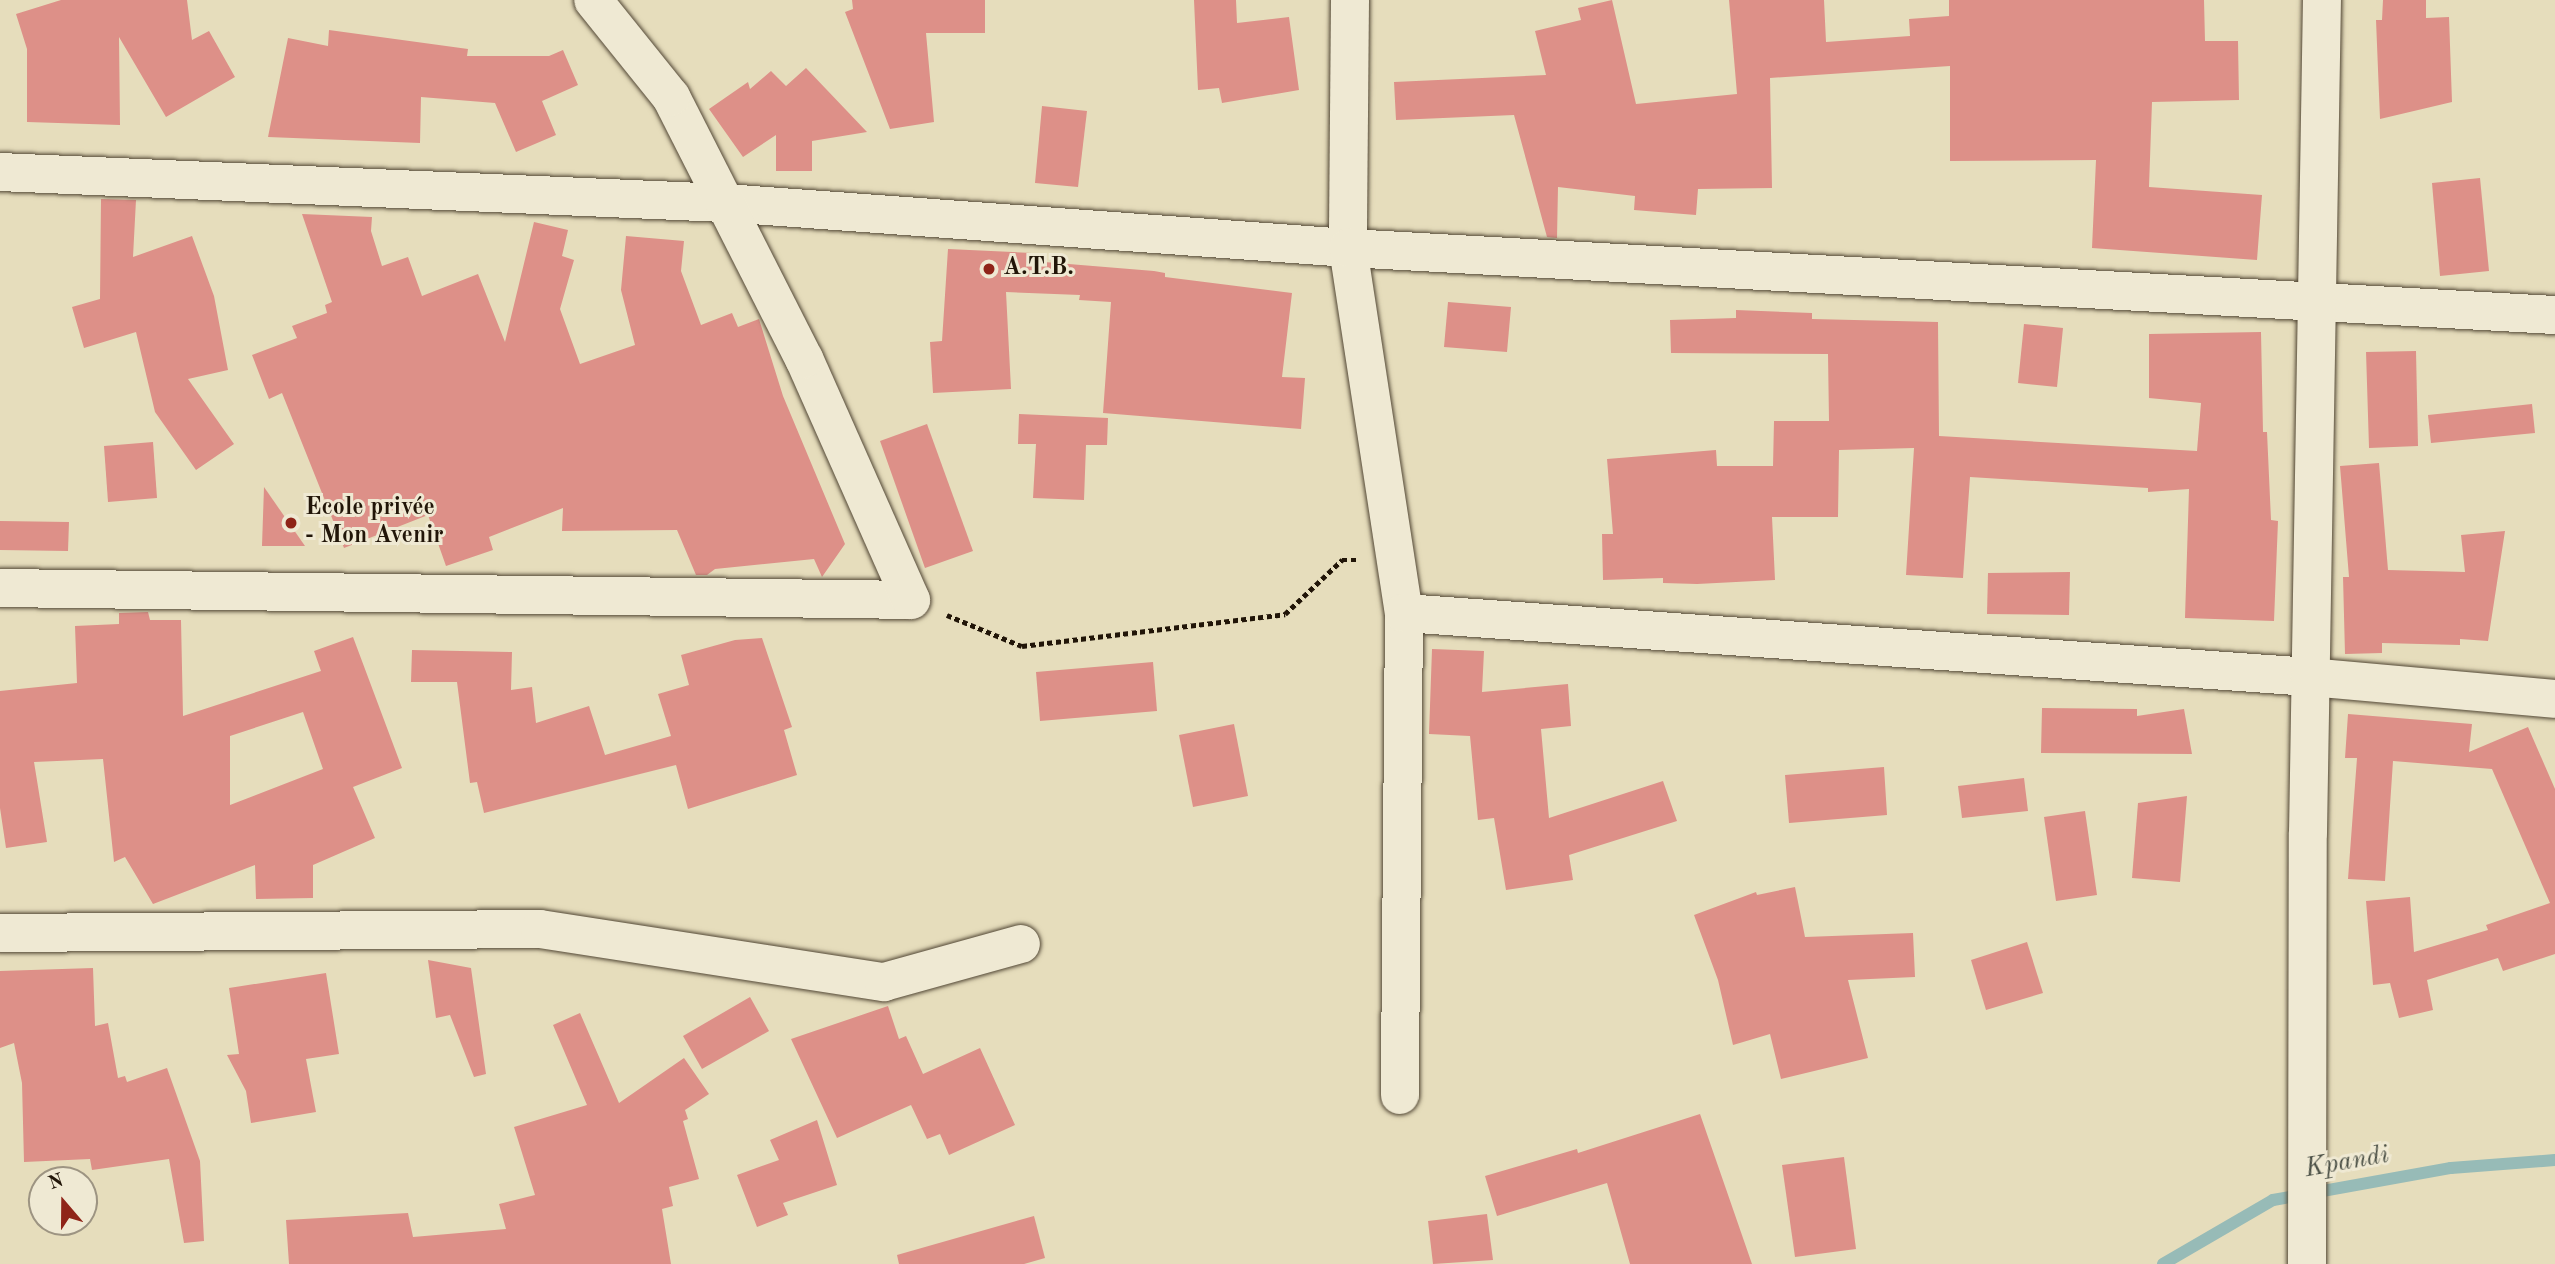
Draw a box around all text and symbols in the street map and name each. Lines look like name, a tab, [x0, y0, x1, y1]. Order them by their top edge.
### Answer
place label: A.T.B.	[1003, 255, 1074, 283]
marker: A.T.B.	[981, 261, 997, 277]
place label: Ecole privée - Mon Avenir	[305, 495, 444, 551]
marker: Ecole privée - Mon Avenir	[283, 515, 299, 531]
water label: Kpandi	[2302, 1140, 2392, 1186]
north arrow	[28, 1166, 98, 1236]
text: N	[46, 1171, 66, 1194]

